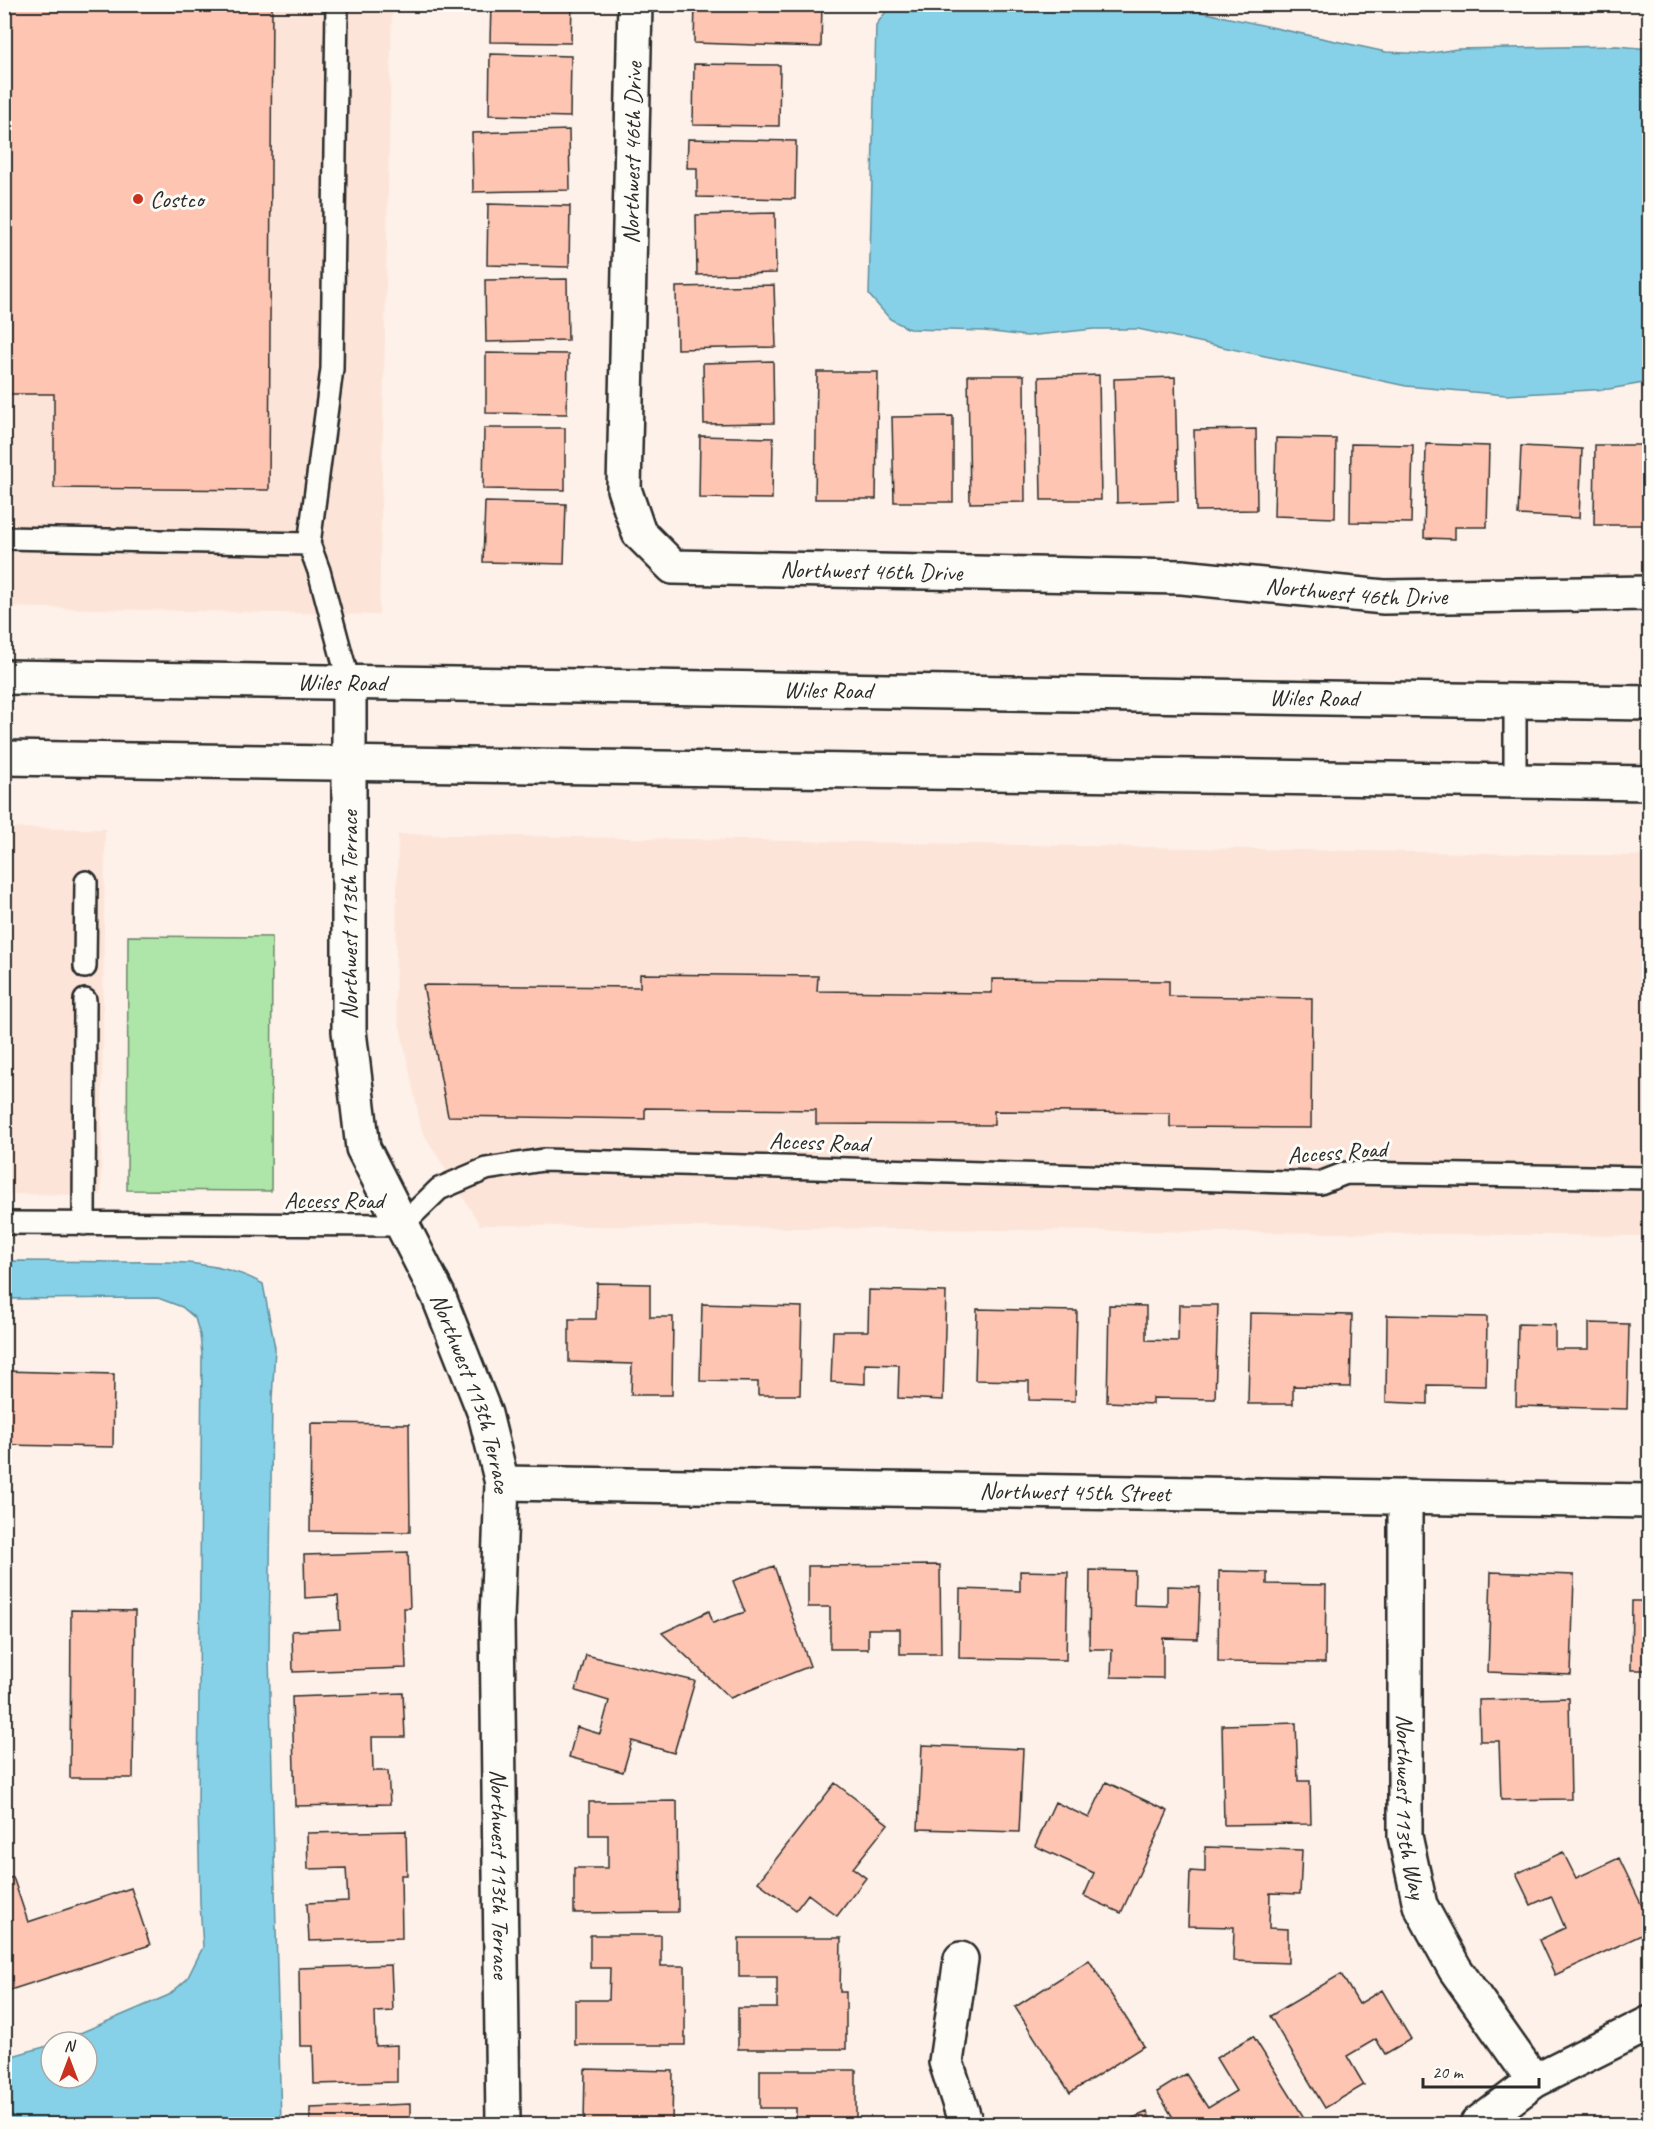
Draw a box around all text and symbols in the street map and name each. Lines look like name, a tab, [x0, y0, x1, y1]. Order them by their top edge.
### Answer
street label: Northwest 46th Drive	[615, 60, 649, 244]
place label: Costco	[150, 184, 206, 214]
marker: Costco	[131, 192, 145, 206]
street label: Northwest 46th Drive	[780, 554, 965, 588]
street label: Northwest 46th Drive	[1264, 570, 1450, 612]
street label: Wiles Road	[297, 667, 390, 698]
street label: Wiles Road	[783, 674, 876, 706]
street label: Wiles Road	[1269, 682, 1362, 713]
street label: Northwest 113th Terrace	[334, 808, 364, 1020]
street label: Access Road	[769, 1125, 873, 1159]
street label: Access Road	[1286, 1133, 1391, 1170]
street label: Access Road	[284, 1185, 387, 1215]
street label: Northwest 113th Terrace	[424, 1289, 517, 1496]
street label: Northwest 45th Street	[979, 1475, 1173, 1509]
street label: Northwest 113th Way	[1390, 1714, 1434, 1903]
street label: Northwest 113th Terrace	[484, 1769, 516, 1981]
north arrow	[39, 2030, 99, 2090]
text: N	[64, 2036, 77, 2056]
scale bar	[1423, 2051, 1538, 2089]
text: 20 m	[1432, 2061, 1465, 2083]

